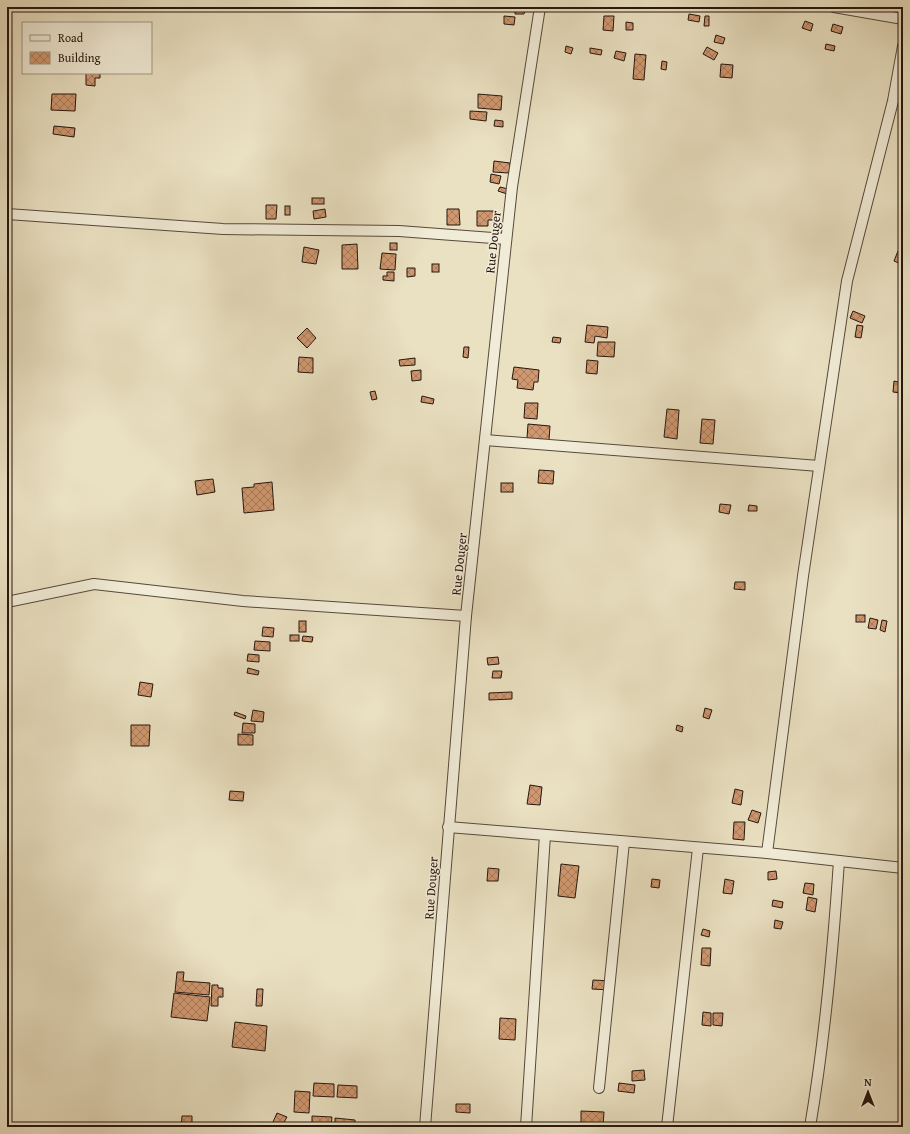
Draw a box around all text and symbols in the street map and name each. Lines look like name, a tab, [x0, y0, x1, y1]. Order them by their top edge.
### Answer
legend	[22, 22, 152, 74]
text: Road	[58, 29, 84, 46]
text: Building	[58, 49, 101, 66]
street label: Rue Douger	[480, 209, 506, 274]
street label: Rue Douger	[446, 531, 472, 596]
street label: Rue Douger	[419, 855, 443, 920]
north arrow	[848, 1072, 888, 1112]
text: N	[864, 1074, 872, 1090]

